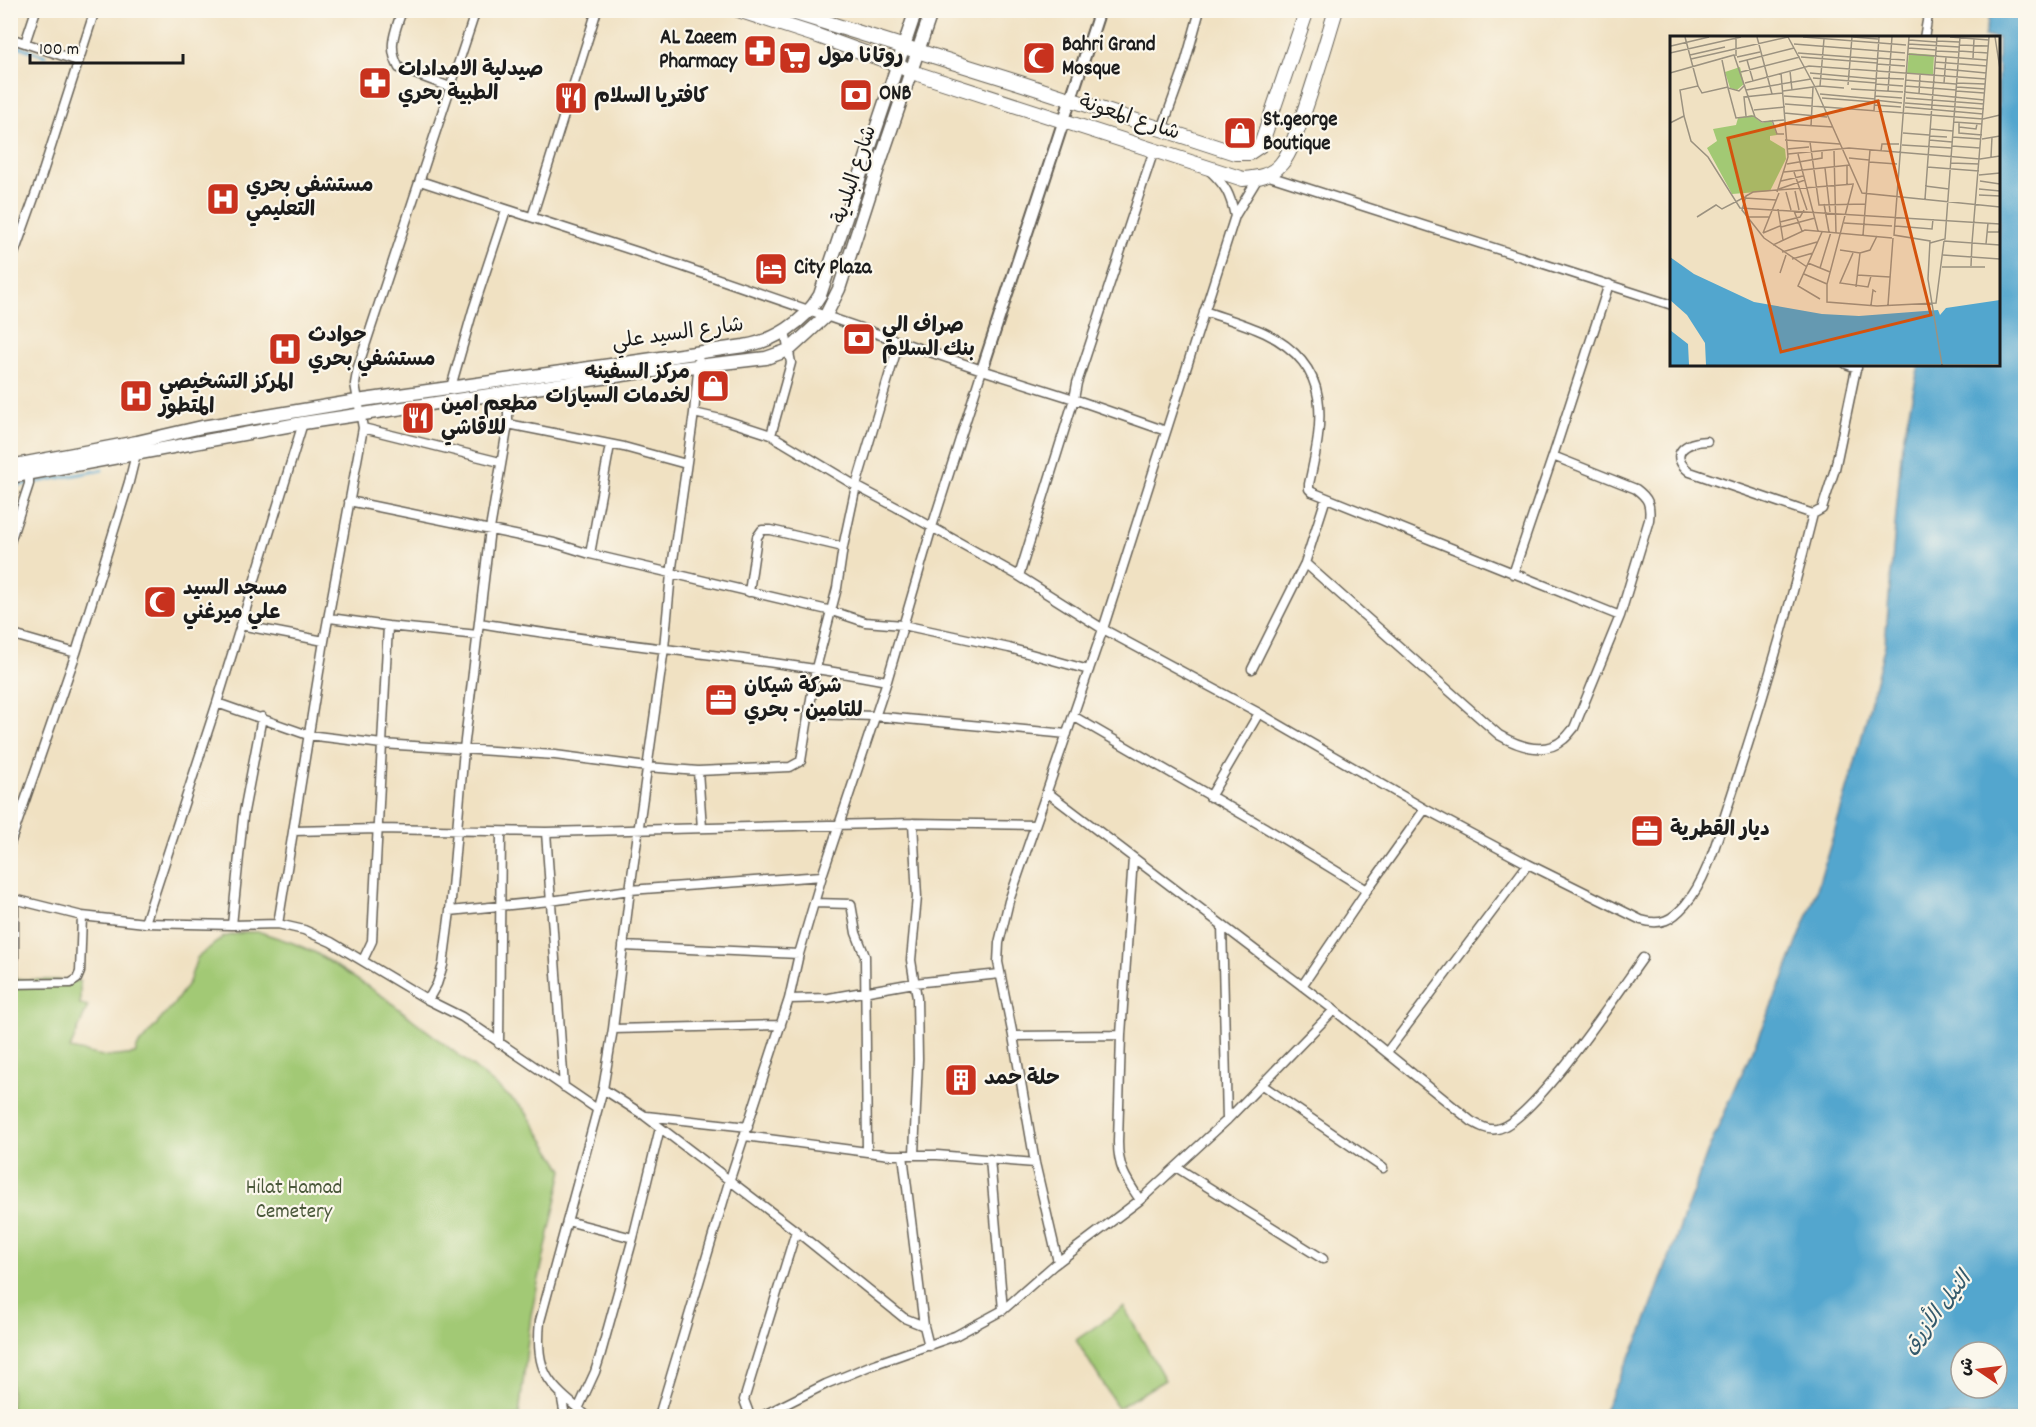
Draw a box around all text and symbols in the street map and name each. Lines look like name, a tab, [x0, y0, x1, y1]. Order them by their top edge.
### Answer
place label: AL Zaeem Pharmacy	[659, 24, 738, 78]
scale bar	[30, 27, 183, 65]
place label: Bahri Grand Mosque	[1062, 31, 1156, 85]
pharmacy icon: AL Zaeem Pharmacy	[742, 33, 778, 69]
inset map	[1670, 36, 2000, 366]
text: 100 m	[39, 38, 79, 63]
supermarket icon: روتانا مول	[777, 40, 813, 76]
mosque icon: Bahri Grand Mosque	[1021, 40, 1057, 76]
place label: روتانا مول	[818, 43, 903, 73]
place label: صيدلية الامدادات الطبية بحري	[398, 56, 543, 110]
pharmacy icon: صيدلية الامدادات الطبية بحري	[357, 65, 393, 101]
bank icon: ONB	[838, 77, 874, 113]
restaurant icon: كافتريا السلام	[553, 80, 589, 116]
place label: ONB	[879, 80, 911, 110]
place label: كافتريا السلام	[594, 83, 709, 113]
street label: شارع المعونة	[1075, 89, 1183, 149]
place label: St.george Boutique	[1263, 106, 1338, 160]
shop icon: St.george Boutique	[1222, 115, 1258, 151]
street label: شارع البلدية	[826, 122, 886, 228]
place label: مستشفى بحري التعليمي	[246, 172, 373, 227]
hospital icon: مستشفى بحري التعليمي	[205, 181, 241, 217]
hotel icon: City Plaza	[753, 251, 789, 287]
place label: City Plaza	[794, 254, 873, 284]
street label: شارع السيد علي	[610, 311, 746, 360]
place label: صراف الي بنك السلام	[882, 312, 975, 366]
bank icon: صراف الي بنك السلام	[841, 321, 877, 357]
place label: حوادث مستشفي بحري	[308, 322, 435, 377]
hospital icon: حوادث مستشفي بحري	[267, 331, 303, 367]
place label: مركز السفينه لخدمات السيارات	[546, 359, 690, 413]
shop icon: مركز السفينه لخدمات السيارات	[695, 368, 731, 404]
place label: المركز التشخيصي المتطور	[157, 369, 294, 423]
hospital icon: المركز التشخيصي المتطور	[118, 378, 154, 414]
place label: مطعم امين للاقاشي	[441, 391, 538, 446]
restaurant icon: مطعم امين للاقاشي	[400, 400, 436, 436]
place label: مسجد السيد علي ميرغني	[183, 575, 288, 630]
mosque icon: مسجد السيد علي ميرغني	[142, 584, 178, 620]
place label: شركة شيكان للتامين - بحري	[744, 673, 863, 727]
office icon: شركة شيكان للتامين - بحري	[703, 682, 739, 718]
office icon: ديار القطرية	[1629, 813, 1665, 849]
place label: ديار القطرية	[1670, 816, 1770, 846]
building icon: حلة حمد	[943, 1062, 979, 1098]
place label: حلة حمد	[984, 1065, 1060, 1095]
park label: Hilat Hamad Cemetery	[246, 1174, 342, 1228]
water label: النيل الأزرق	[1894, 1263, 1982, 1362]
north arrow	[1949, 1340, 2009, 1400]
text: ش	[1954, 1356, 1980, 1378]

